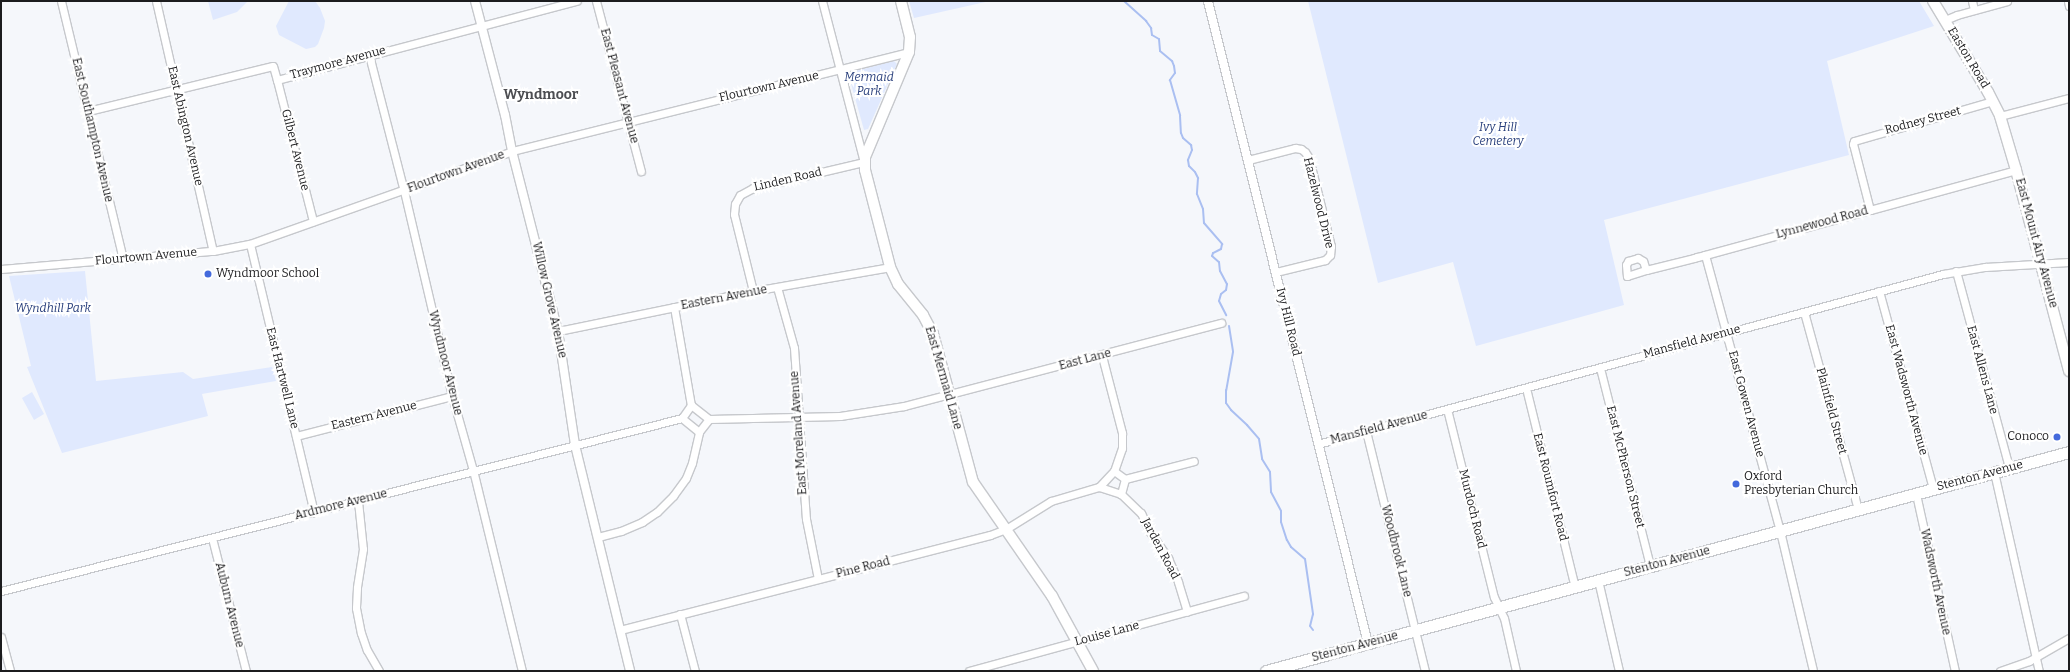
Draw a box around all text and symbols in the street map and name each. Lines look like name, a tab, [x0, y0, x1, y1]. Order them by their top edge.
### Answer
street label: Easton Road	[1944, 25, 1992, 91]
street label: East Pleasant Avenue	[597, 27, 641, 145]
street label: Traymore Avenue	[288, 43, 388, 83]
street label: East Southampton Avenue	[68, 56, 116, 204]
street label: East Abington Avenue	[164, 65, 206, 187]
street label: Flourtown Avenue	[718, 68, 820, 106]
park label: Mermaid Park	[844, 71, 894, 99]
district label: Wyndmoor	[504, 87, 578, 103]
street label: Rodney Street	[1883, 104, 1963, 138]
street label: Gilbert Avenue	[278, 108, 312, 192]
park label: Ivy Hill Cemetery	[1472, 121, 1524, 149]
street label: Flourtown Avenue	[405, 148, 507, 196]
street label: Hazelwood Drive	[1300, 156, 1336, 250]
street label: Linden Road	[753, 165, 823, 195]
street label: East Mount Airy Avenue	[2012, 177, 2060, 309]
street label: Lynnewood Road	[1774, 204, 1870, 242]
street label: Willow Grove Avenue	[529, 241, 569, 359]
street label: Flourtown Avenue	[94, 245, 198, 269]
place label: Wyndmoor School	[216, 267, 319, 281]
marker: Wyndmoor School	[203, 269, 213, 279]
street label: Eastern Avenue	[680, 283, 768, 313]
street label: Ivy Hill Road	[1273, 286, 1303, 358]
park label: Wyndhill Park	[15, 302, 91, 316]
street label: Wyndmoor Avenue	[425, 309, 465, 417]
street label: Mansfield Avenue	[1642, 322, 1742, 362]
street label: East Wadsworth Avenue	[1882, 323, 1930, 457]
street label: East Allens Lane	[1963, 324, 2001, 416]
street label: East Mermaid Lane	[921, 325, 965, 431]
street label: East Hartwell Lane	[262, 326, 302, 430]
street label: East Lane	[1057, 346, 1113, 374]
street label: East Gowen Avenue	[1725, 349, 1767, 459]
street label: Plainfield Street	[1812, 366, 1850, 456]
street label: East Moreland Avenue	[787, 370, 811, 496]
street label: Eastern Avenue	[330, 398, 418, 434]
street label: East McPherson Street	[1603, 404, 1647, 530]
street label: Mansfield Avenue	[1329, 408, 1429, 448]
place label: Conoco	[2007, 430, 2049, 444]
street label: East Roumfort Road	[1530, 431, 1570, 543]
marker: Conoco	[2052, 432, 2062, 442]
street label: Stenton Avenue	[1935, 458, 2025, 494]
street label: Murdoch Road	[1455, 468, 1489, 550]
place label: Oxford Presbyterian Church	[1744, 470, 1858, 498]
marker: Oxford Presbyterian Church	[1731, 479, 1741, 489]
street label: Ardmore Avenue	[293, 487, 389, 523]
street label: Woodbrook Lane	[1378, 503, 1414, 599]
street label: Jarden Road	[1138, 516, 1182, 582]
street label: Wadsworth Avenue	[1917, 528, 1953, 636]
street label: Stenton Avenue	[1622, 544, 1712, 580]
street label: Pine Road	[834, 554, 892, 582]
street label: Auburn Avenue	[211, 561, 247, 649]
street label: Louise Lane	[1073, 618, 1141, 650]
street label: Stenton Avenue	[1310, 629, 1400, 665]

